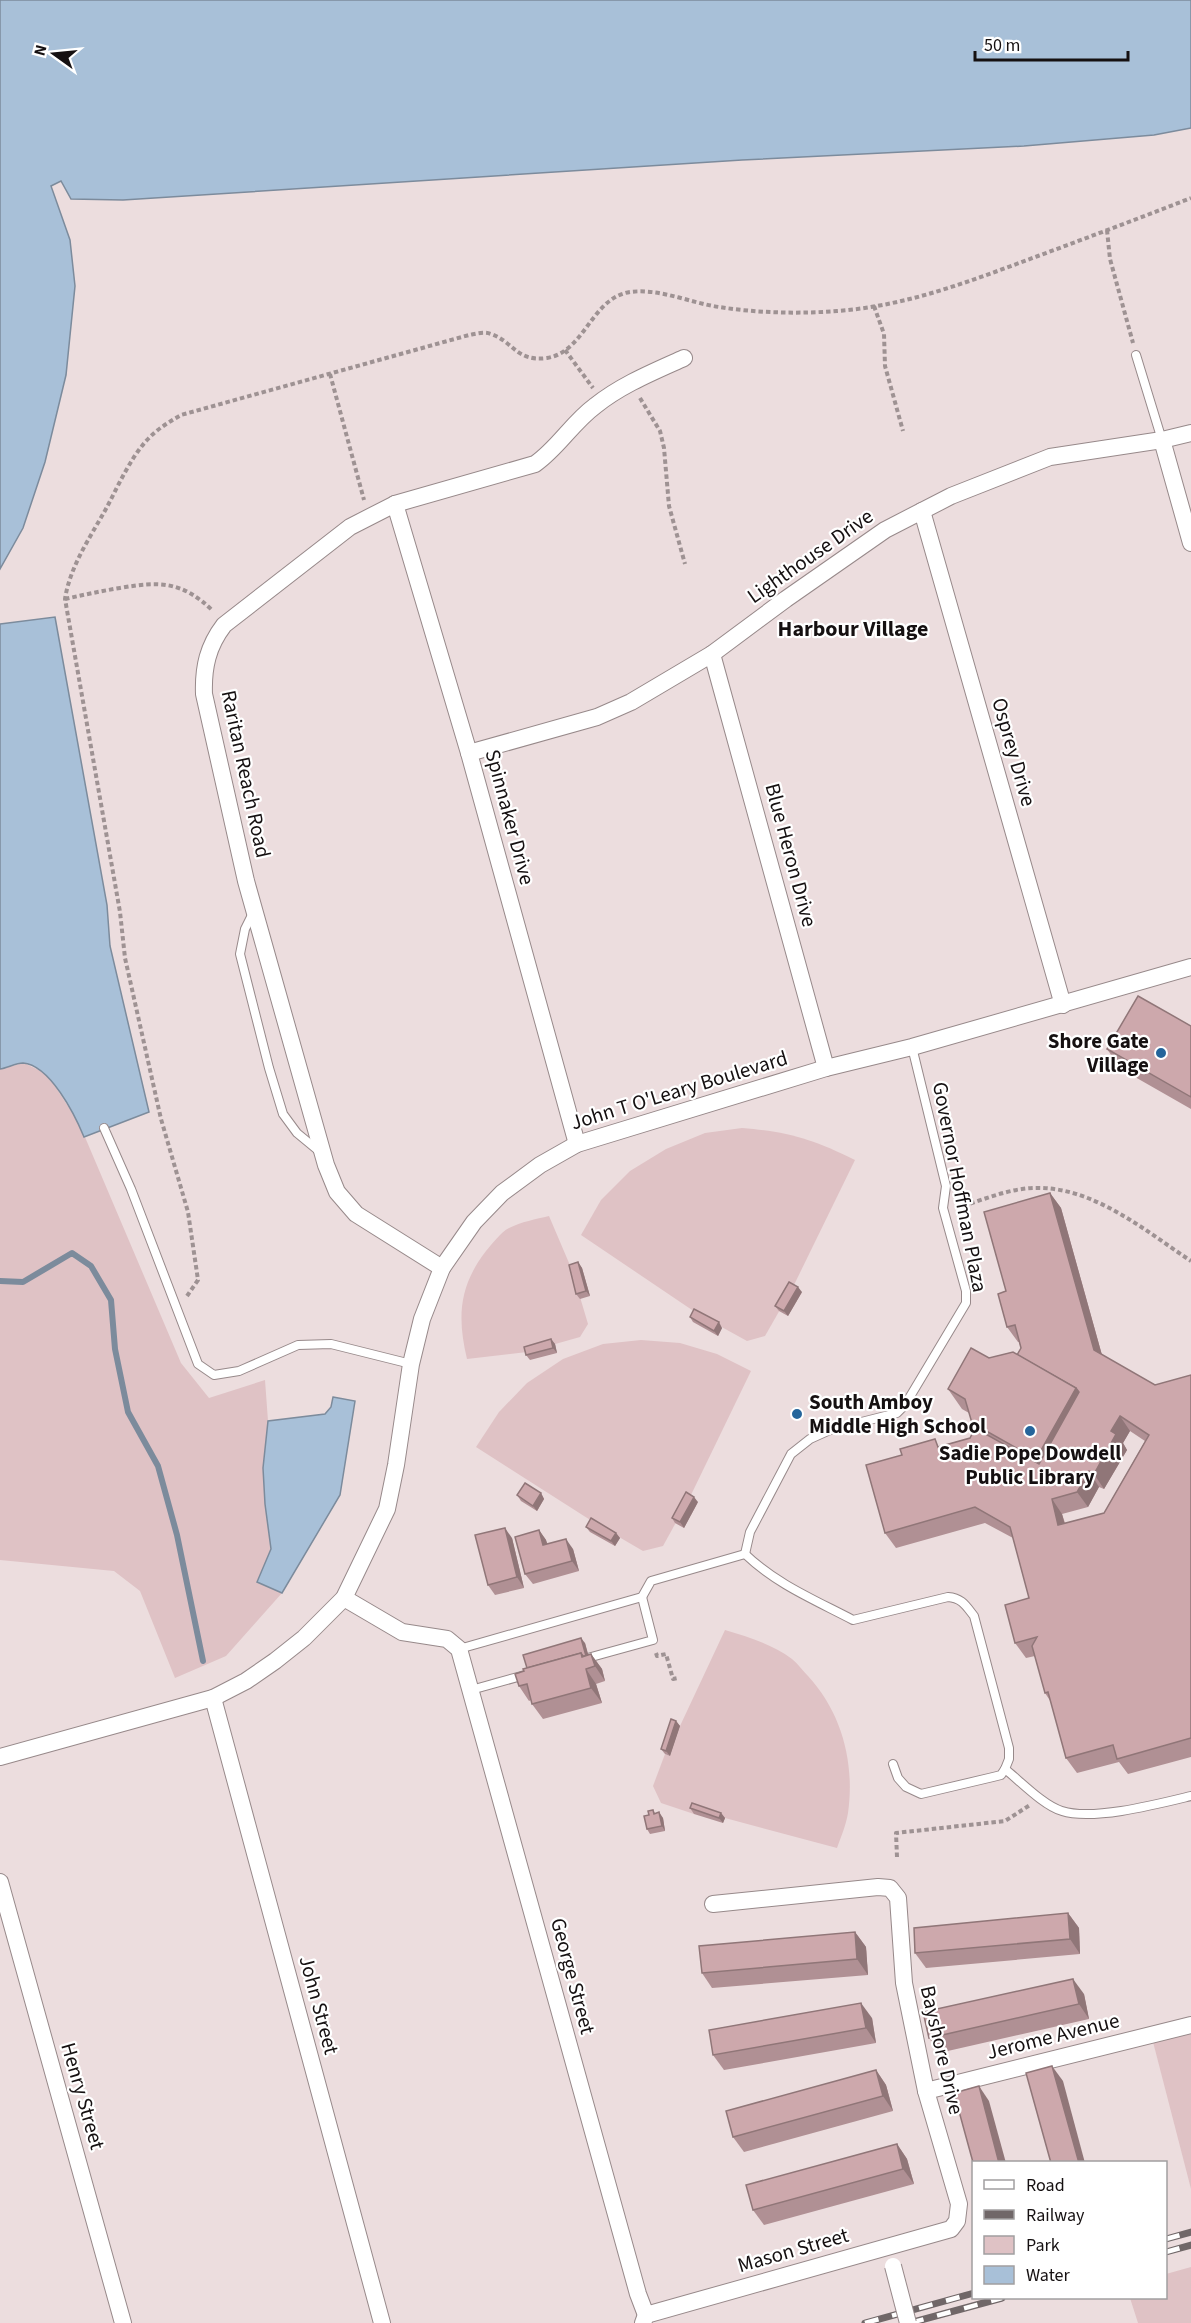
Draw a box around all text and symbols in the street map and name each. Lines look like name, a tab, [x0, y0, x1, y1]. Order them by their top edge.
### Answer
north arrow	[24, 24, 84, 84]
scale bar	[975, 24, 1128, 62]
text: 50 m	[984, 33, 1020, 58]
text: N	[28, 42, 52, 58]
street label: Lighthouse Drive	[741, 501, 879, 611]
district label: Harbour Village	[778, 613, 928, 645]
street label: Raritan Reach Road	[214, 687, 278, 861]
street label: Osprey Drive	[984, 694, 1044, 810]
street label: Spinnaker Drive	[478, 746, 542, 888]
street label: Blue Heron Drive	[757, 780, 825, 930]
place label: Shore Gate Village	[1048, 1026, 1149, 1080]
street label: John T O'Leary Boulevard	[567, 1043, 791, 1137]
marker: Shore Gate Village	[1154, 1046, 1168, 1060]
street label: Governor Hoffman Plaza	[925, 1079, 995, 1295]
place label: South Amboy Middle High School	[809, 1387, 986, 1441]
marker: South Amboy Middle High School	[790, 1407, 804, 1421]
marker: Sadie Pope Dowdell Public Library	[1023, 1424, 1037, 1438]
place label: Sadie Pope Dowdell Public Library	[939, 1438, 1121, 1492]
street label: George Street	[543, 1914, 603, 2038]
street label: John Street	[291, 1952, 347, 2058]
street label: Bayshore Drive	[913, 1983, 971, 2117]
street label: Jerome Avenue	[984, 2005, 1122, 2067]
street label: Henry Street	[53, 2039, 113, 2153]
legend	[972, 2161, 1167, 2299]
text: Road	[1026, 2173, 1065, 2198]
text: Railway	[1026, 2203, 1085, 2228]
street label: Mason Street	[734, 2220, 852, 2280]
text: Park	[1026, 2233, 1060, 2258]
text: Water	[1026, 2263, 1070, 2288]

